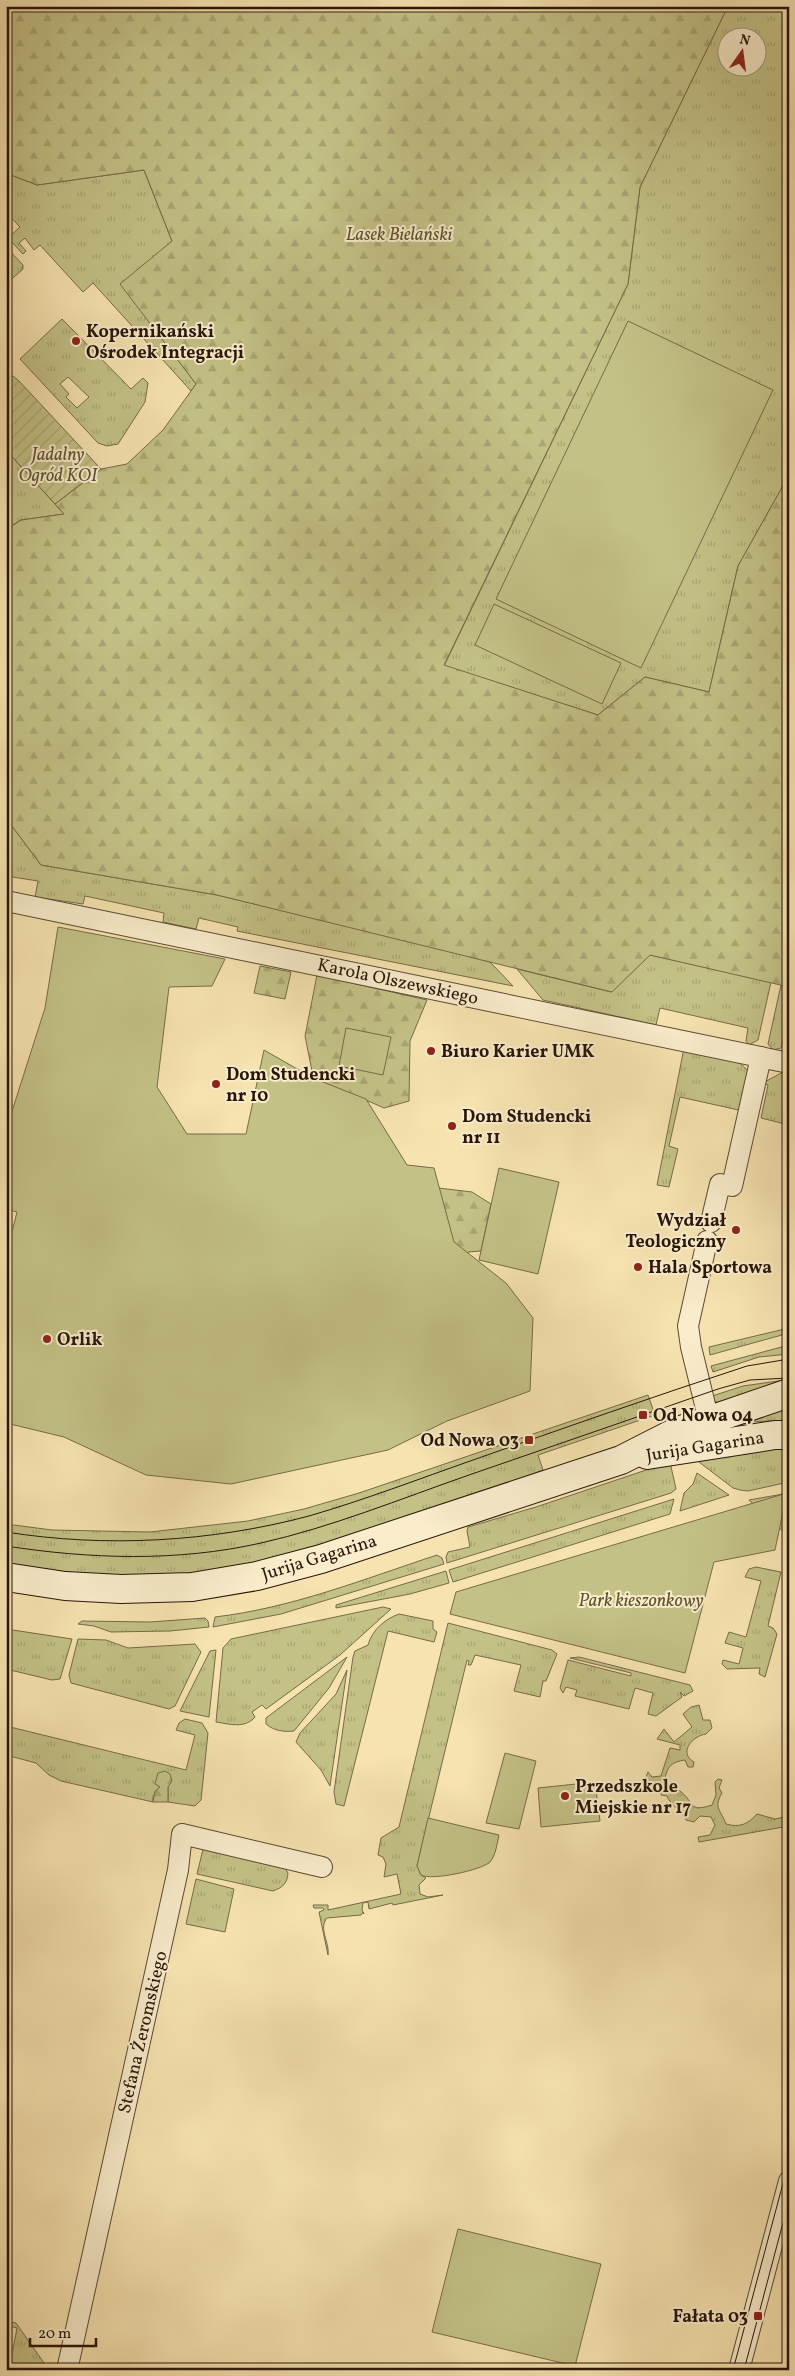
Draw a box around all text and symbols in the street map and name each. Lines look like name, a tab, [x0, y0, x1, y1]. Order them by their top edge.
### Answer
north arrow	[718, 28, 768, 78]
text: N	[738, 30, 752, 51]
park label: Lasek Bielański	[346, 223, 453, 248]
place label: Kopernikański Ośrodek Integracji	[86, 320, 244, 366]
marker: Kopernikański Ośrodek Integracji	[70, 335, 82, 347]
park label: Jadalny Ogród KOI	[19, 443, 98, 489]
street label: Karola Olszewskiego	[315, 953, 480, 1012]
place label: Biuro Karier UMK	[441, 1040, 594, 1065]
marker: Biuro Karier UMK	[425, 1045, 437, 1057]
place label: Dom Studencki nr 10	[226, 1063, 355, 1109]
marker: Dom Studencki nr 10	[210, 1078, 222, 1090]
place label: Dom Studencki nr 11	[462, 1105, 591, 1151]
marker: Dom Studencki nr 11	[446, 1120, 458, 1132]
place label: Wydział Teologiczny	[625, 1209, 727, 1255]
marker: Wydział Teologiczny	[730, 1224, 742, 1236]
place label: Hala Sportowa	[648, 1256, 772, 1281]
marker: Hala Sportowa	[632, 1261, 644, 1273]
place label: Orlik	[57, 1328, 102, 1353]
marker: Orlik	[41, 1333, 53, 1345]
place label: Od Nowa 04	[653, 1404, 753, 1429]
marker: Od Nowa 04	[637, 1409, 649, 1421]
street label: Jurija Gagarina	[644, 1426, 766, 1469]
place label: Od Nowa 03	[420, 1429, 519, 1454]
marker: Od Nowa 03	[523, 1434, 535, 1446]
street label: Jurija Gagarina	[259, 1529, 380, 1588]
park label: Park kieszonkowy	[578, 1589, 704, 1614]
place label: Przedszkole Miejskie nr 17	[575, 1775, 692, 1821]
marker: Przedszkole Miejskie nr 17	[559, 1790, 571, 1802]
street label: Stefana Żeromskiego	[113, 1949, 174, 2116]
place label: Fałata 03	[673, 2305, 748, 2330]
marker: Fałata 03	[752, 2310, 764, 2322]
scale bar	[30, 2316, 96, 2348]
text: 20 m	[38, 2324, 71, 2345]

